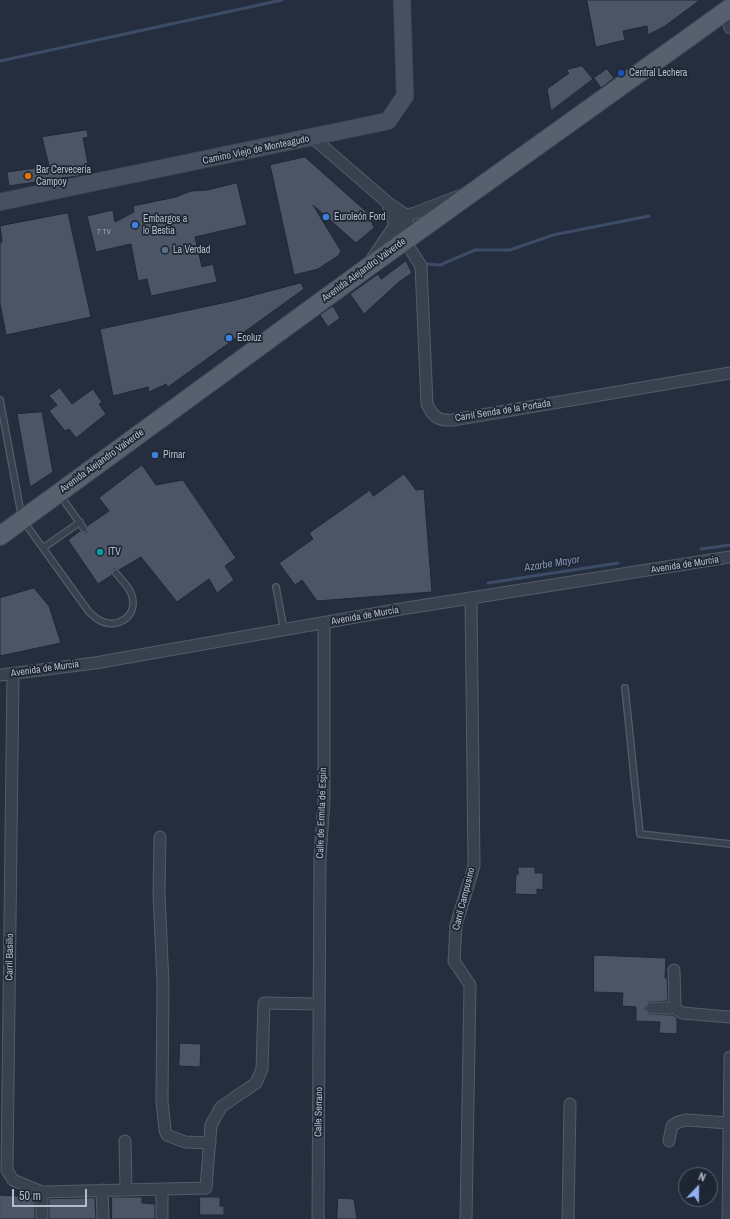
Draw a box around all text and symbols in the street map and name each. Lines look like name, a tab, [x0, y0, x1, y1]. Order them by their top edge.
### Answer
place label: Central Lechera	[629, 67, 687, 79]
marker: Central Lechera	[616, 68, 626, 78]
street label: Camino Viejo de Monteagudo	[202, 133, 310, 167]
place label: Bar Cervecería Campoy	[36, 164, 91, 188]
marker: Bar Cervecería Campoy	[23, 171, 33, 181]
place label: Euroleón Ford	[334, 211, 386, 223]
marker: Euroleón Ford	[321, 212, 331, 222]
place label: Embargos a lo Bestia	[143, 213, 187, 236]
marker: Embargos a lo Bestia	[130, 220, 140, 230]
house number: 7 TV	[97, 227, 111, 237]
street label: Avenida Alejandro Valverde	[320, 235, 408, 305]
place label: La Verdad	[173, 244, 210, 256]
marker: La Verdad	[160, 245, 170, 255]
place label: Ecoluz	[237, 332, 262, 344]
marker: Ecoluz	[224, 333, 234, 343]
street label: Carril Senda de la Portada	[454, 397, 552, 425]
street label: Avenida Alejandro Valverde	[58, 426, 146, 496]
place label: Pirnar	[163, 449, 185, 461]
marker: Pirnar	[150, 450, 160, 460]
place label: ITV	[108, 546, 121, 558]
marker: ITV	[95, 547, 105, 557]
water label: Azarbe Mayor	[523, 553, 581, 575]
street label: Avenida de Murcia	[650, 554, 720, 576]
street label: Avenida de Murcia	[330, 604, 400, 628]
street label: Avenida de Murcia	[10, 658, 80, 680]
street label: Calle de Ermita de Espín	[314, 767, 330, 859]
street label: Carril Campusino	[450, 866, 478, 932]
street label: Carril Basilio	[4, 933, 16, 981]
street label: Calle Serrano	[313, 1087, 325, 1137]
north arrow	[678, 1167, 718, 1207]
text: N	[696, 1169, 708, 1185]
scale bar	[14, 1181, 89, 1207]
text: 50 m	[19, 1188, 41, 1204]

